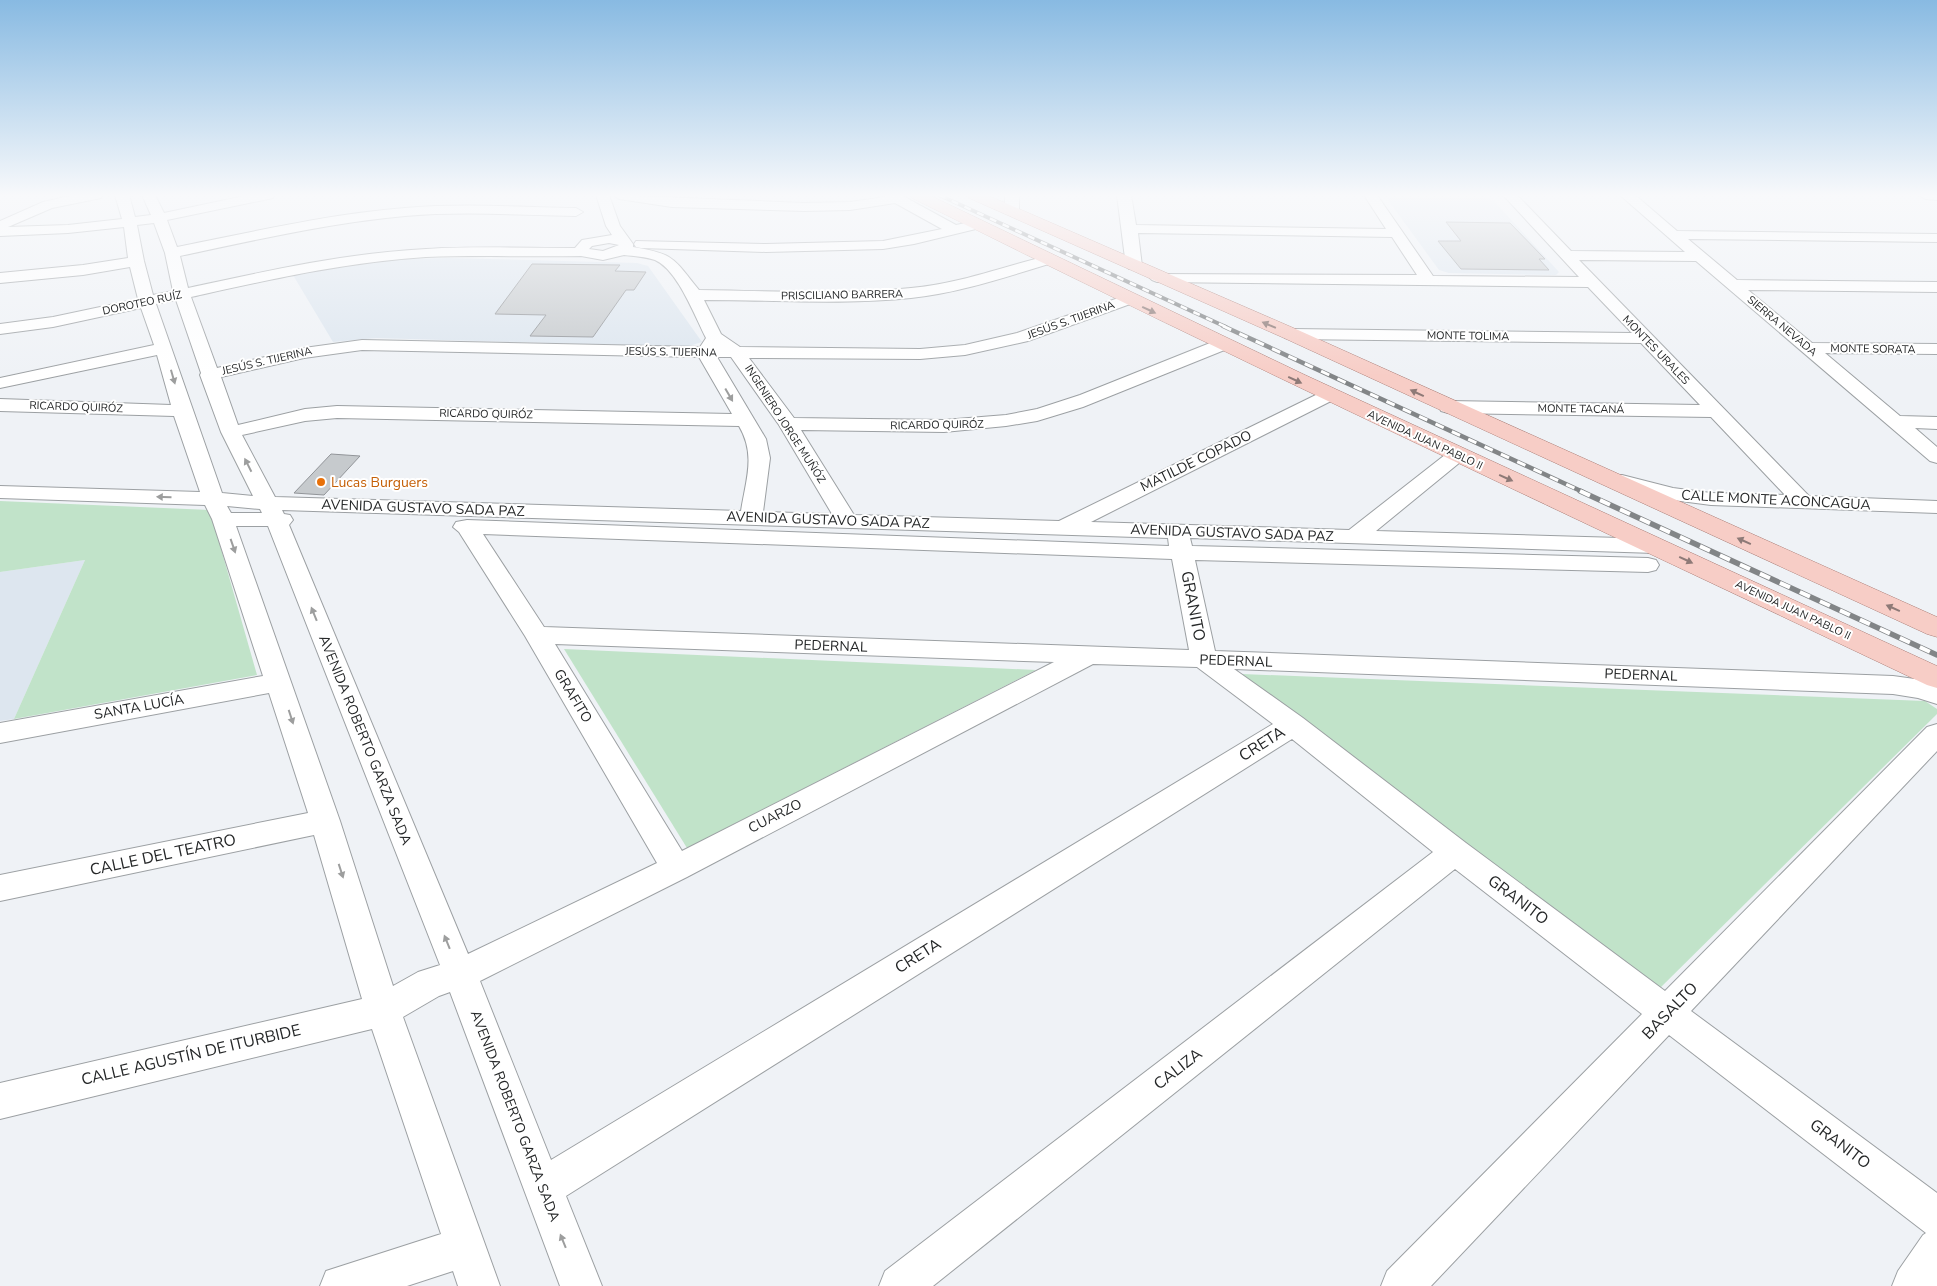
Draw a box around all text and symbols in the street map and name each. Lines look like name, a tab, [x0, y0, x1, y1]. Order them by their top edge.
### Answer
street label: DOROTEO RUÍZ	[101, 286, 184, 319]
street label: PRISCILIANO BARRERA	[781, 286, 903, 304]
street label: SIERRA NEVADA	[1744, 292, 1820, 360]
street label: JESÚS S. TIJERINA	[1024, 296, 1117, 343]
one-way arrow	[1142, 306, 1156, 314]
street label: MONTES URALES	[1619, 312, 1693, 388]
one-way arrow	[1262, 320, 1276, 328]
street label: MONTE TOLIMA	[1427, 328, 1509, 344]
street label: MONTE SORATA	[1830, 341, 1916, 357]
street label: JESÚS S. TIJERINA	[219, 342, 314, 379]
street label: JESÚS S. TIJERINA	[624, 343, 717, 360]
street label: INGENIERO JORGE MUÑÓZ	[741, 361, 830, 486]
one-way arrow	[169, 369, 177, 384]
one-way arrow	[1288, 376, 1302, 384]
one-way arrow	[725, 388, 734, 401]
one-way arrow	[1409, 388, 1424, 397]
street label: RICARDO QUIRÓZ	[29, 397, 124, 416]
street label: MONTE TACANÁ	[1537, 400, 1625, 417]
street label: RICARDO QUIRÓZ	[439, 405, 533, 422]
street label: AVENIDA JUAN PABLO II	[1365, 407, 1485, 473]
street label: RICARDO QUIRÓZ	[890, 416, 984, 433]
street label: MATILDE COPADO	[1137, 426, 1255, 496]
one-way arrow	[244, 458, 252, 472]
place label: Lucas Burguers	[331, 473, 428, 492]
one-way arrow	[1499, 474, 1513, 482]
marker: Lucas Burguers	[315, 476, 327, 488]
street label: CALLE MONTE ACONCAGUA	[1681, 486, 1871, 514]
one-way arrow	[156, 493, 172, 501]
street label: AVENIDA GUSTAVO SADA PAZ	[321, 495, 525, 521]
street label: AVENIDA GUSTAVO SADA PAZ	[726, 507, 930, 533]
street label: AVENIDA GUSTAVO SADA PAZ	[1130, 520, 1334, 546]
one-way arrow	[1737, 537, 1751, 545]
one-way arrow	[229, 539, 237, 554]
one-way arrow	[1679, 557, 1693, 565]
street label: GRANITO	[1175, 569, 1211, 643]
street label: AVENIDA JUAN PABLO II	[1733, 577, 1853, 643]
one-way arrow	[1886, 603, 1900, 611]
one-way arrow	[309, 606, 317, 621]
street label: AVENIDA ROBERTO GARZA SADA	[314, 632, 416, 848]
street label: PEDERNAL	[794, 635, 868, 657]
street label: PEDERNAL	[1199, 650, 1273, 672]
street label: PEDERNAL	[1604, 664, 1678, 686]
street label: GRAFITO	[550, 666, 596, 726]
street label: SANTA LUCÍA	[93, 690, 185, 724]
one-way arrow	[287, 709, 295, 724]
street label: CRETA	[1235, 721, 1290, 767]
street label: CUARZO	[745, 794, 805, 838]
street label: CALLE DEL TEATRO	[88, 829, 238, 881]
one-way arrow	[338, 864, 346, 879]
street label: GRANITO	[1483, 870, 1553, 930]
street label: CRETA	[891, 933, 946, 979]
one-way arrow	[443, 935, 450, 950]
street label: BASALTO	[1637, 978, 1703, 1044]
street label: AVENIDA ROBERTO GARZA SADA	[466, 1008, 564, 1224]
street label: CALLE AGUSTÍN DE ITURBIDE	[79, 1019, 303, 1091]
street label: CALIZA	[1149, 1043, 1207, 1095]
street label: GRANITO	[1805, 1114, 1875, 1174]
one-way arrow	[559, 1233, 567, 1248]

